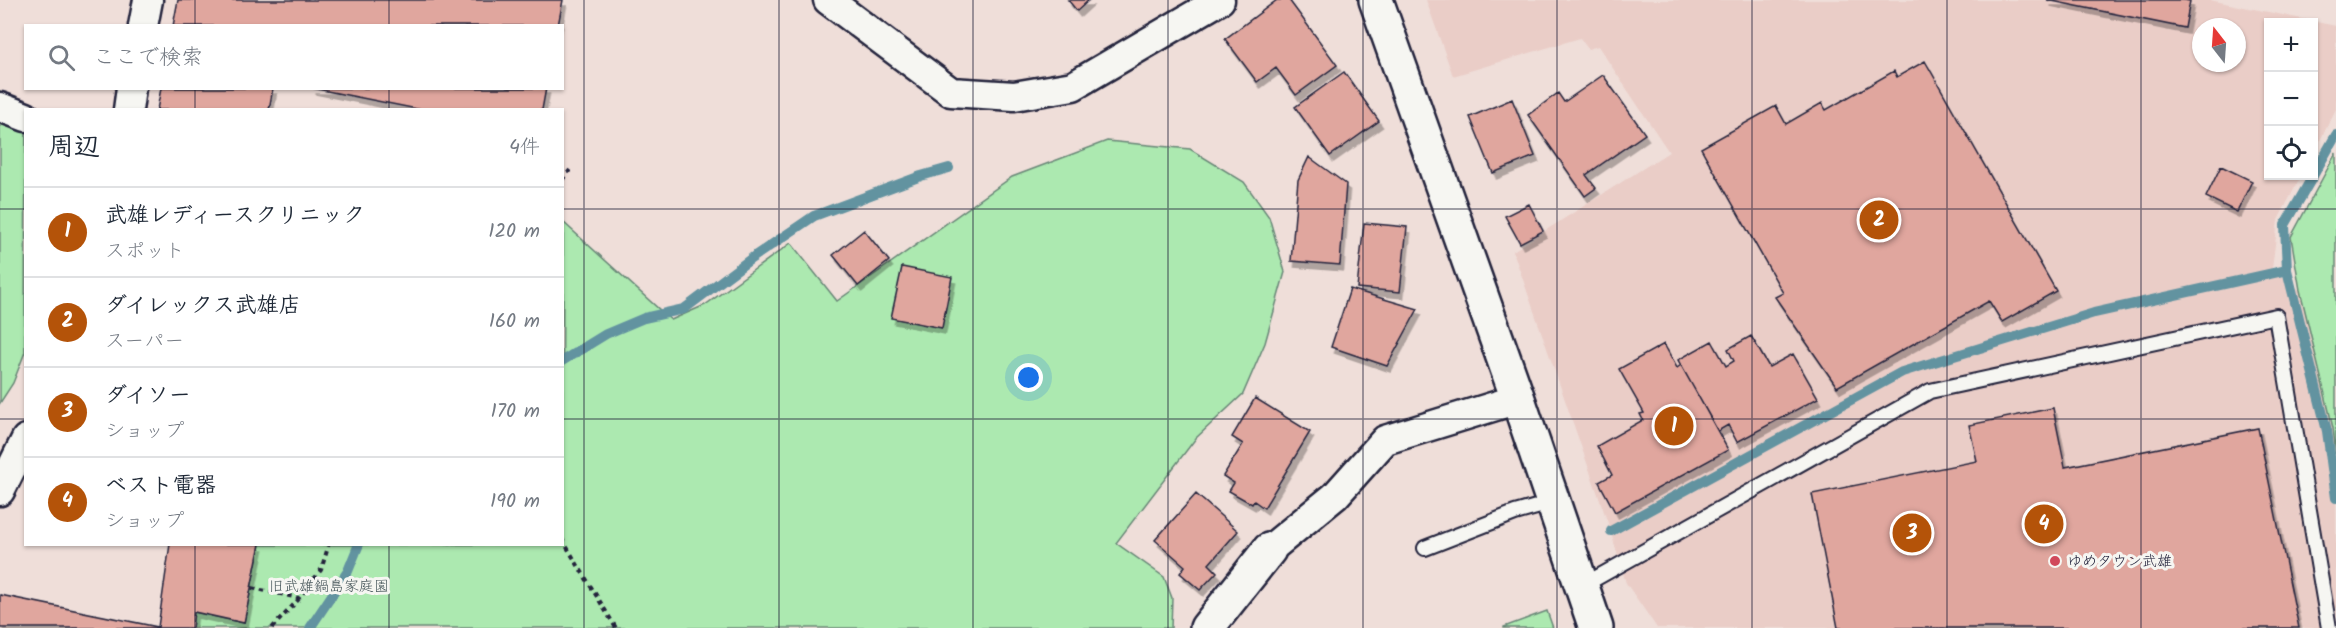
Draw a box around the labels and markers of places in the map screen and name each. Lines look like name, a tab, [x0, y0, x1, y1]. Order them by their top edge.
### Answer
pin: 2	[1860, 198, 1898, 242]
pin: 1	[1654, 404, 1694, 448]
pin: 4	[2024, 502, 2064, 546]
pin: 3	[1892, 510, 1932, 556]
place label: ゆめタウン武雄	[2067, 550, 2172, 574]
marker: ゆめタウン武雄	[2048, 554, 2062, 568]

